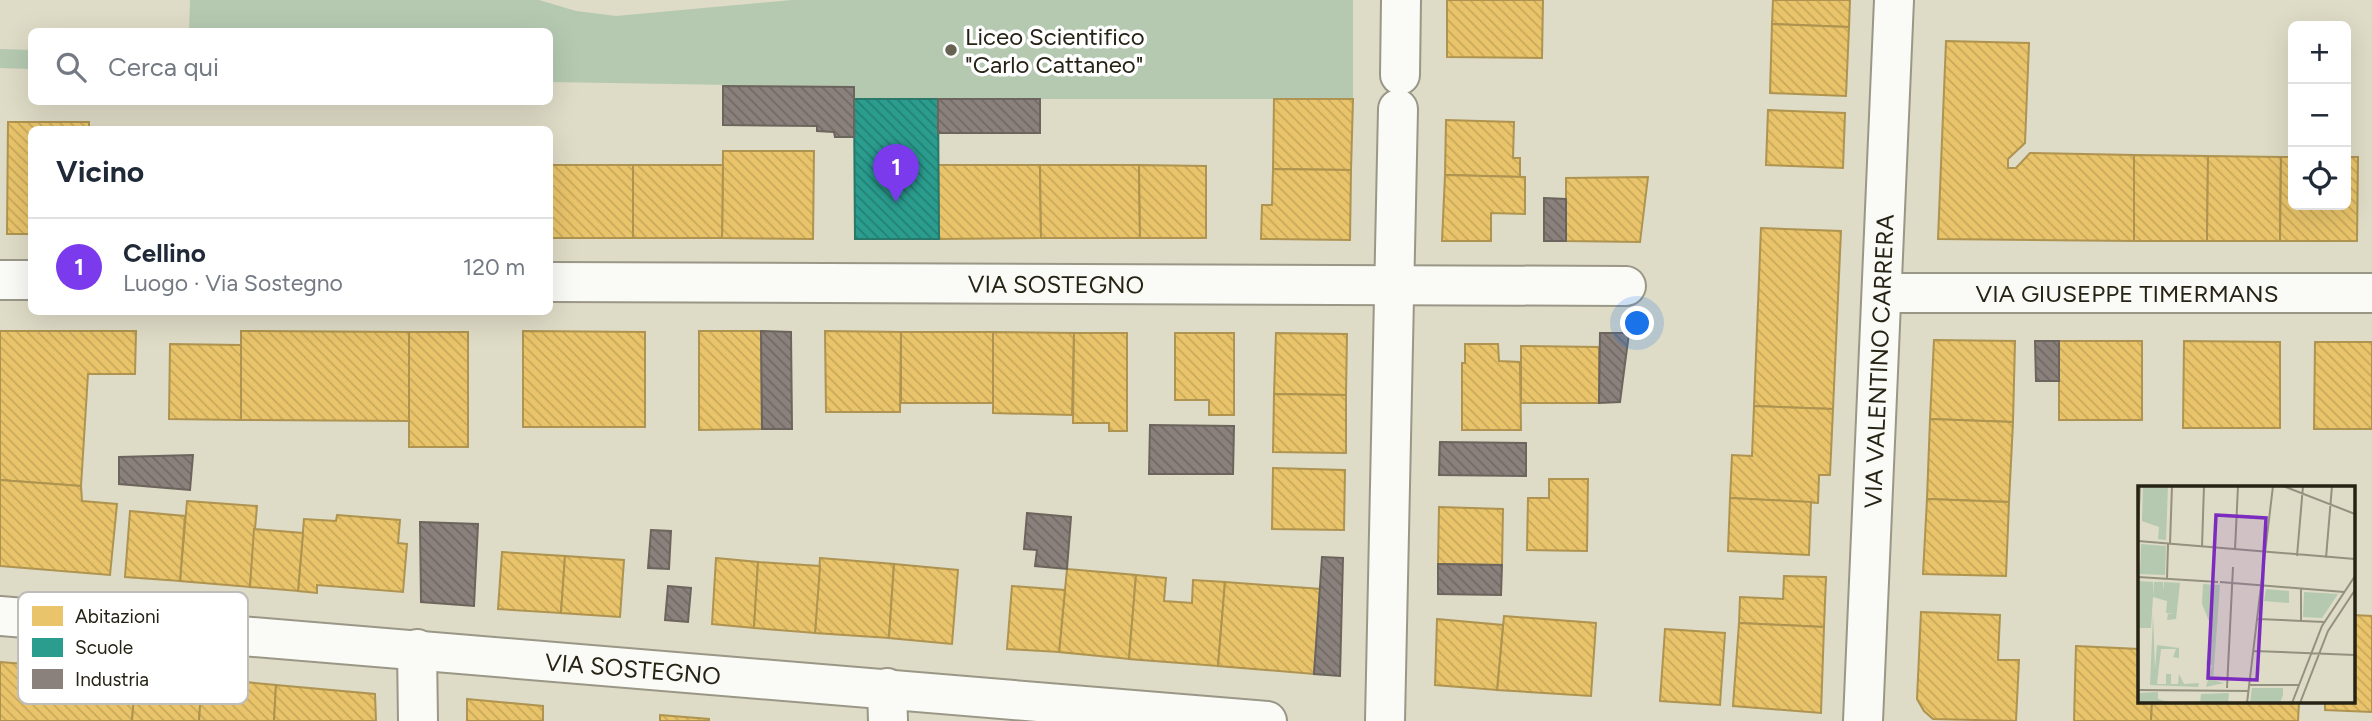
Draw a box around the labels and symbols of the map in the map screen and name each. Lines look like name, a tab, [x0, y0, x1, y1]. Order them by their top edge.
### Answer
place label: Liceo Scientifico "Carlo Cattaneo"	[965, 22, 1145, 79]
marker: Liceo Scientifico "Carlo Cattaneo"	[943, 42, 959, 58]
pin: 1	[873, 144, 919, 202]
street label: VIA VALENTINO CARRERA	[1858, 213, 1899, 509]
street label: VIA SOSTEGNO	[968, 269, 1144, 299]
street label: VIA GIUSEPPE TIMERMANS	[1976, 279, 2278, 308]
your location	[1620, 306, 1654, 340]
inset map	[2138, 486, 2354, 704]
legend	[18, 592, 248, 704]
text: Abitazioni	[75, 605, 160, 628]
text: Scuole	[75, 636, 133, 659]
street label: VIA SOSTEGNO	[544, 647, 722, 690]
text: Industria	[75, 668, 149, 691]

